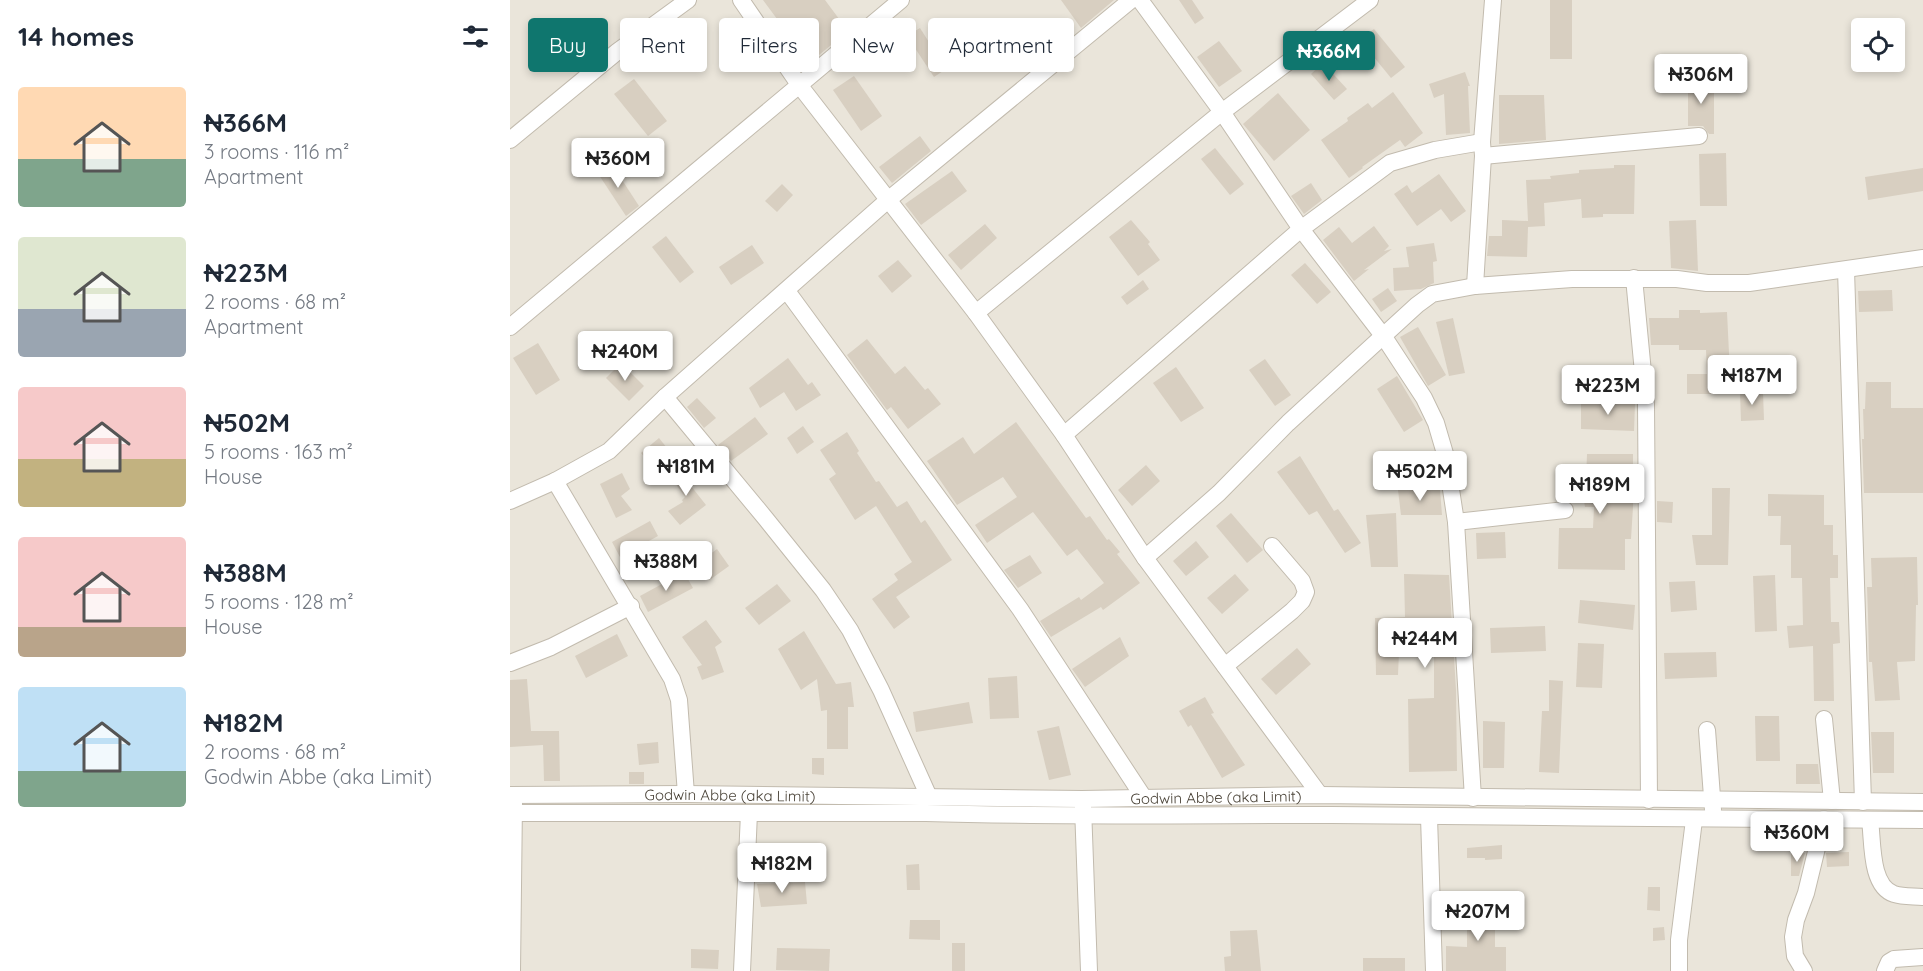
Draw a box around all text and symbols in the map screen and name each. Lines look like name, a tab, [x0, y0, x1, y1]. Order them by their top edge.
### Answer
chip: Buy	[528, 18, 608, 72]
chip: Rent	[620, 18, 707, 72]
chip: Filters	[719, 18, 819, 72]
chip: New	[831, 18, 916, 72]
chip: Apartment	[928, 18, 1074, 72]
map controls	[1851, 18, 1905, 72]
button: locate	[1851, 18, 1905, 72]
text: 14 homes	[18, 20, 134, 53]
icon: filters	[459, 20, 492, 53]
pin: ₦366M	[1287, 31, 1371, 82]
text: ₦366M	[1297, 38, 1361, 63]
pin: ₦306M	[1659, 54, 1743, 105]
text: ₦306M	[1668, 61, 1734, 86]
text: ₦366M	[204, 106, 287, 139]
icon: home	[66, 111, 138, 183]
pin: ₦360M	[576, 138, 660, 189]
text: 3 rooms · 116 m²	[204, 139, 349, 164]
text: ₦360M	[585, 145, 651, 170]
text: Apartment	[204, 164, 304, 189]
text: ₦223M	[204, 256, 288, 289]
icon: home	[66, 261, 138, 333]
text: 2 rooms · 68 m²	[204, 289, 346, 314]
text: Apartment	[204, 314, 304, 339]
pin: ₦240M	[583, 331, 667, 382]
text: ₦240M	[592, 338, 658, 363]
pin: ₦187M	[1710, 355, 1794, 406]
text: ₦187M	[1722, 362, 1782, 387]
pin: ₦223M	[1566, 365, 1650, 416]
text: ₦223M	[1576, 372, 1640, 397]
text: ₦502M	[204, 406, 290, 439]
icon: home	[66, 411, 138, 483]
text: 5 rooms · 163 m²	[204, 439, 353, 464]
pin: ₦181M	[644, 446, 728, 497]
pin: ₦502M	[1378, 451, 1462, 502]
text: ₦181M	[657, 453, 715, 478]
text: ₦502M	[1387, 458, 1453, 483]
text: House	[204, 464, 263, 489]
pin: ₦189M	[1558, 464, 1642, 515]
text: ₦189M	[1569, 471, 1631, 496]
pin: ₦388M	[624, 541, 708, 592]
text: ₦388M	[634, 548, 698, 573]
text: ₦388M	[204, 556, 287, 589]
icon: home	[66, 561, 138, 633]
text: 5 rooms · 128 m²	[204, 589, 354, 614]
text: House	[204, 614, 263, 639]
pin: ₦244M	[1383, 618, 1467, 669]
text: ₦244M	[1392, 625, 1458, 650]
text: ₦182M	[204, 706, 284, 739]
icon: home	[66, 711, 138, 783]
text: 2 rooms · 68 m²	[204, 739, 346, 764]
text: Godwin Abbe (aka Limit)	[204, 764, 432, 789]
street label: Godwin Abbe (aka Limit)	[644, 784, 816, 805]
street label: Godwin Abbe (aka Limit)	[1130, 786, 1302, 808]
pin: ₦360M	[1755, 812, 1839, 863]
text: ₦360M	[1764, 819, 1830, 844]
pin: ₦182M	[740, 843, 824, 894]
text: ₦182M	[751, 850, 813, 875]
pin: ₦207M	[1436, 891, 1520, 942]
text: ₦207M	[1446, 898, 1510, 923]

